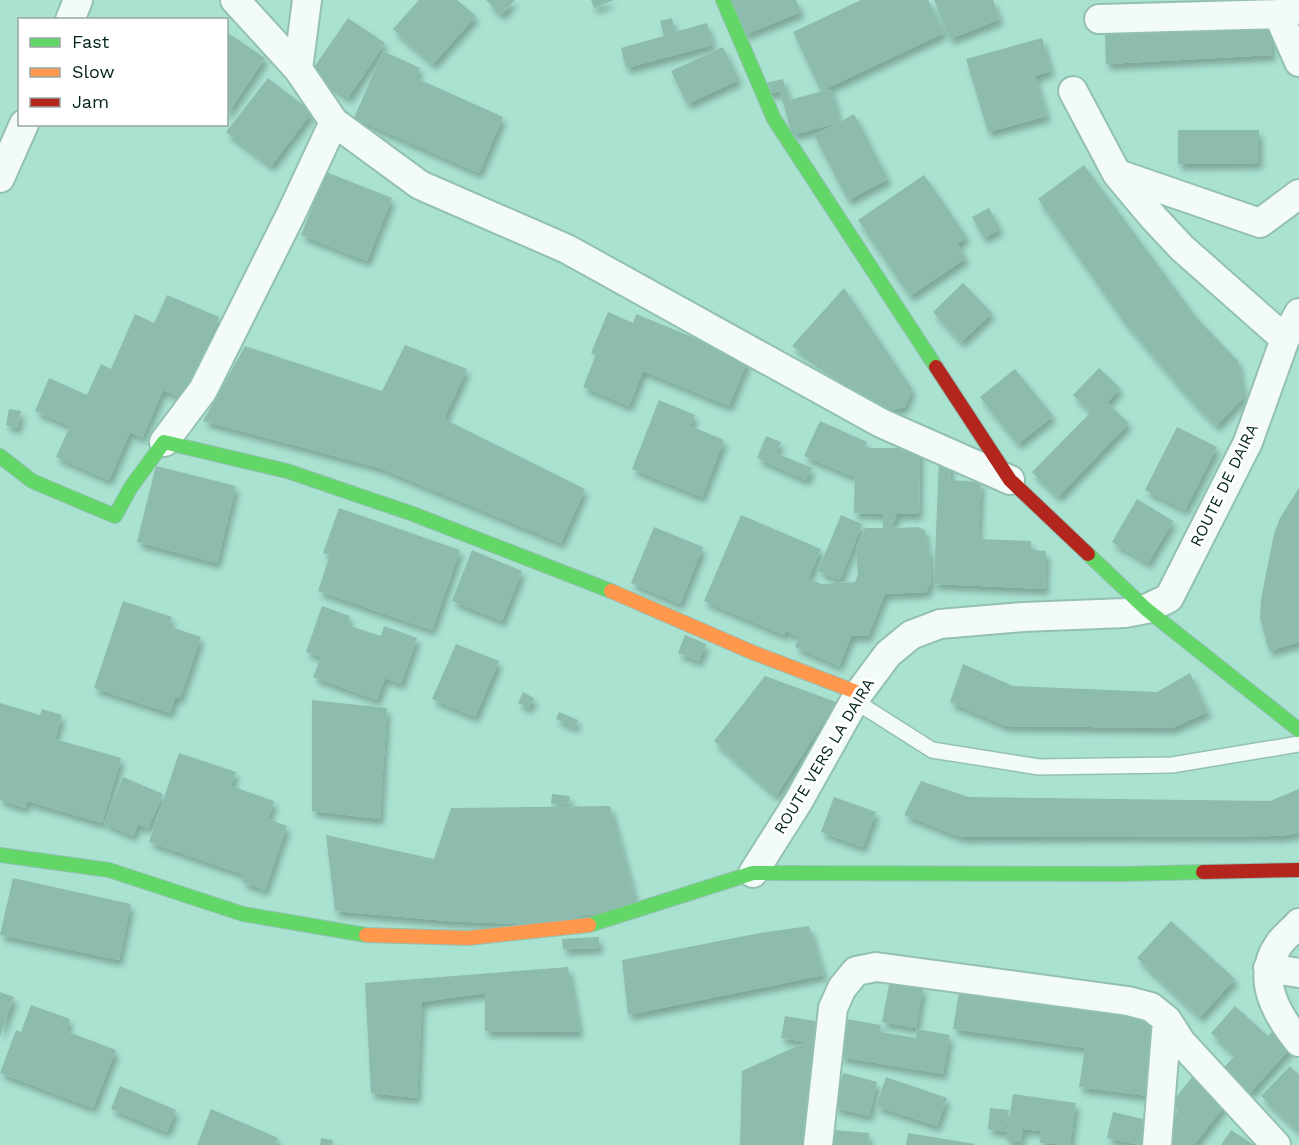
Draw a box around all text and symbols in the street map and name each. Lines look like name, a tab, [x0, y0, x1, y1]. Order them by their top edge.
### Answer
legend	[18, 18, 228, 126]
text: Fast	[72, 31, 110, 52]
text: Slow	[72, 61, 115, 82]
text: Jam	[72, 91, 109, 112]
street label: ROUTE DE DAIRA	[1186, 420, 1262, 549]
street label: ROUTE VERS LA DAIRA	[770, 674, 878, 837]

